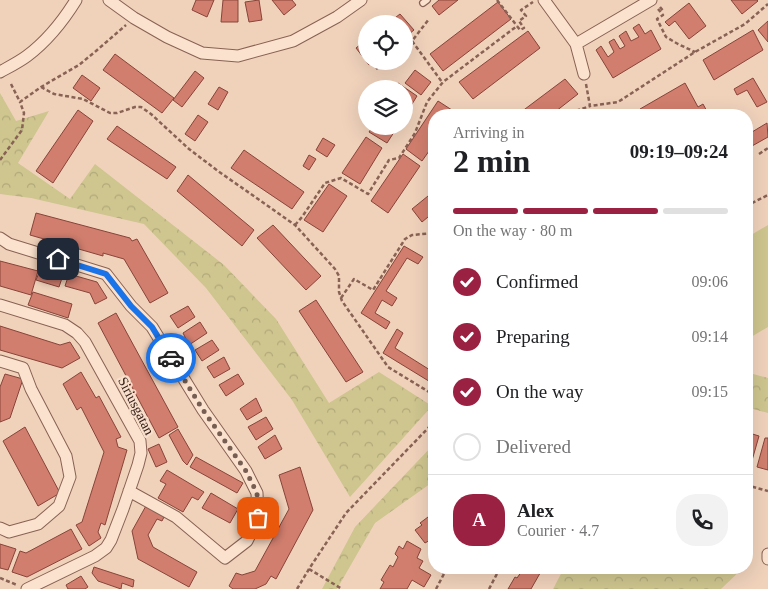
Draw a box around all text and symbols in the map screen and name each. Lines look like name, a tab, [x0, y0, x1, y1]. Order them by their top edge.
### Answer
map controls	[358, 15, 413, 135]
button: locate	[358, 15, 413, 70]
button: layers	[358, 80, 413, 135]
text: Arriving in	[453, 124, 525, 141]
text: 09:19–09:24	[630, 141, 728, 162]
text: 2 min	[453, 143, 530, 179]
text: On the way · 80 m	[453, 222, 573, 239]
pin	[37, 238, 79, 280]
icon: home	[44, 245, 72, 273]
icon: check	[453, 268, 481, 296]
text: Confirmed	[496, 271, 578, 292]
text: 09:06	[692, 273, 728, 290]
icon: check	[453, 323, 481, 351]
text: Preparing	[496, 326, 570, 347]
text: 09:14	[692, 328, 728, 345]
courier	[146, 333, 196, 383]
icon: car	[157, 344, 185, 372]
street label: Siriusgatan	[115, 375, 157, 437]
icon: check	[453, 378, 481, 406]
text: On the way	[496, 381, 584, 402]
text: 09:15	[692, 383, 728, 400]
text: Delivered	[496, 436, 571, 457]
button: phone	[676, 494, 728, 546]
pin	[237, 497, 279, 539]
text: Alex	[517, 500, 554, 521]
icon: bag	[244, 504, 272, 532]
text: A	[472, 509, 486, 530]
text: Courier · 4.7	[517, 522, 599, 539]

